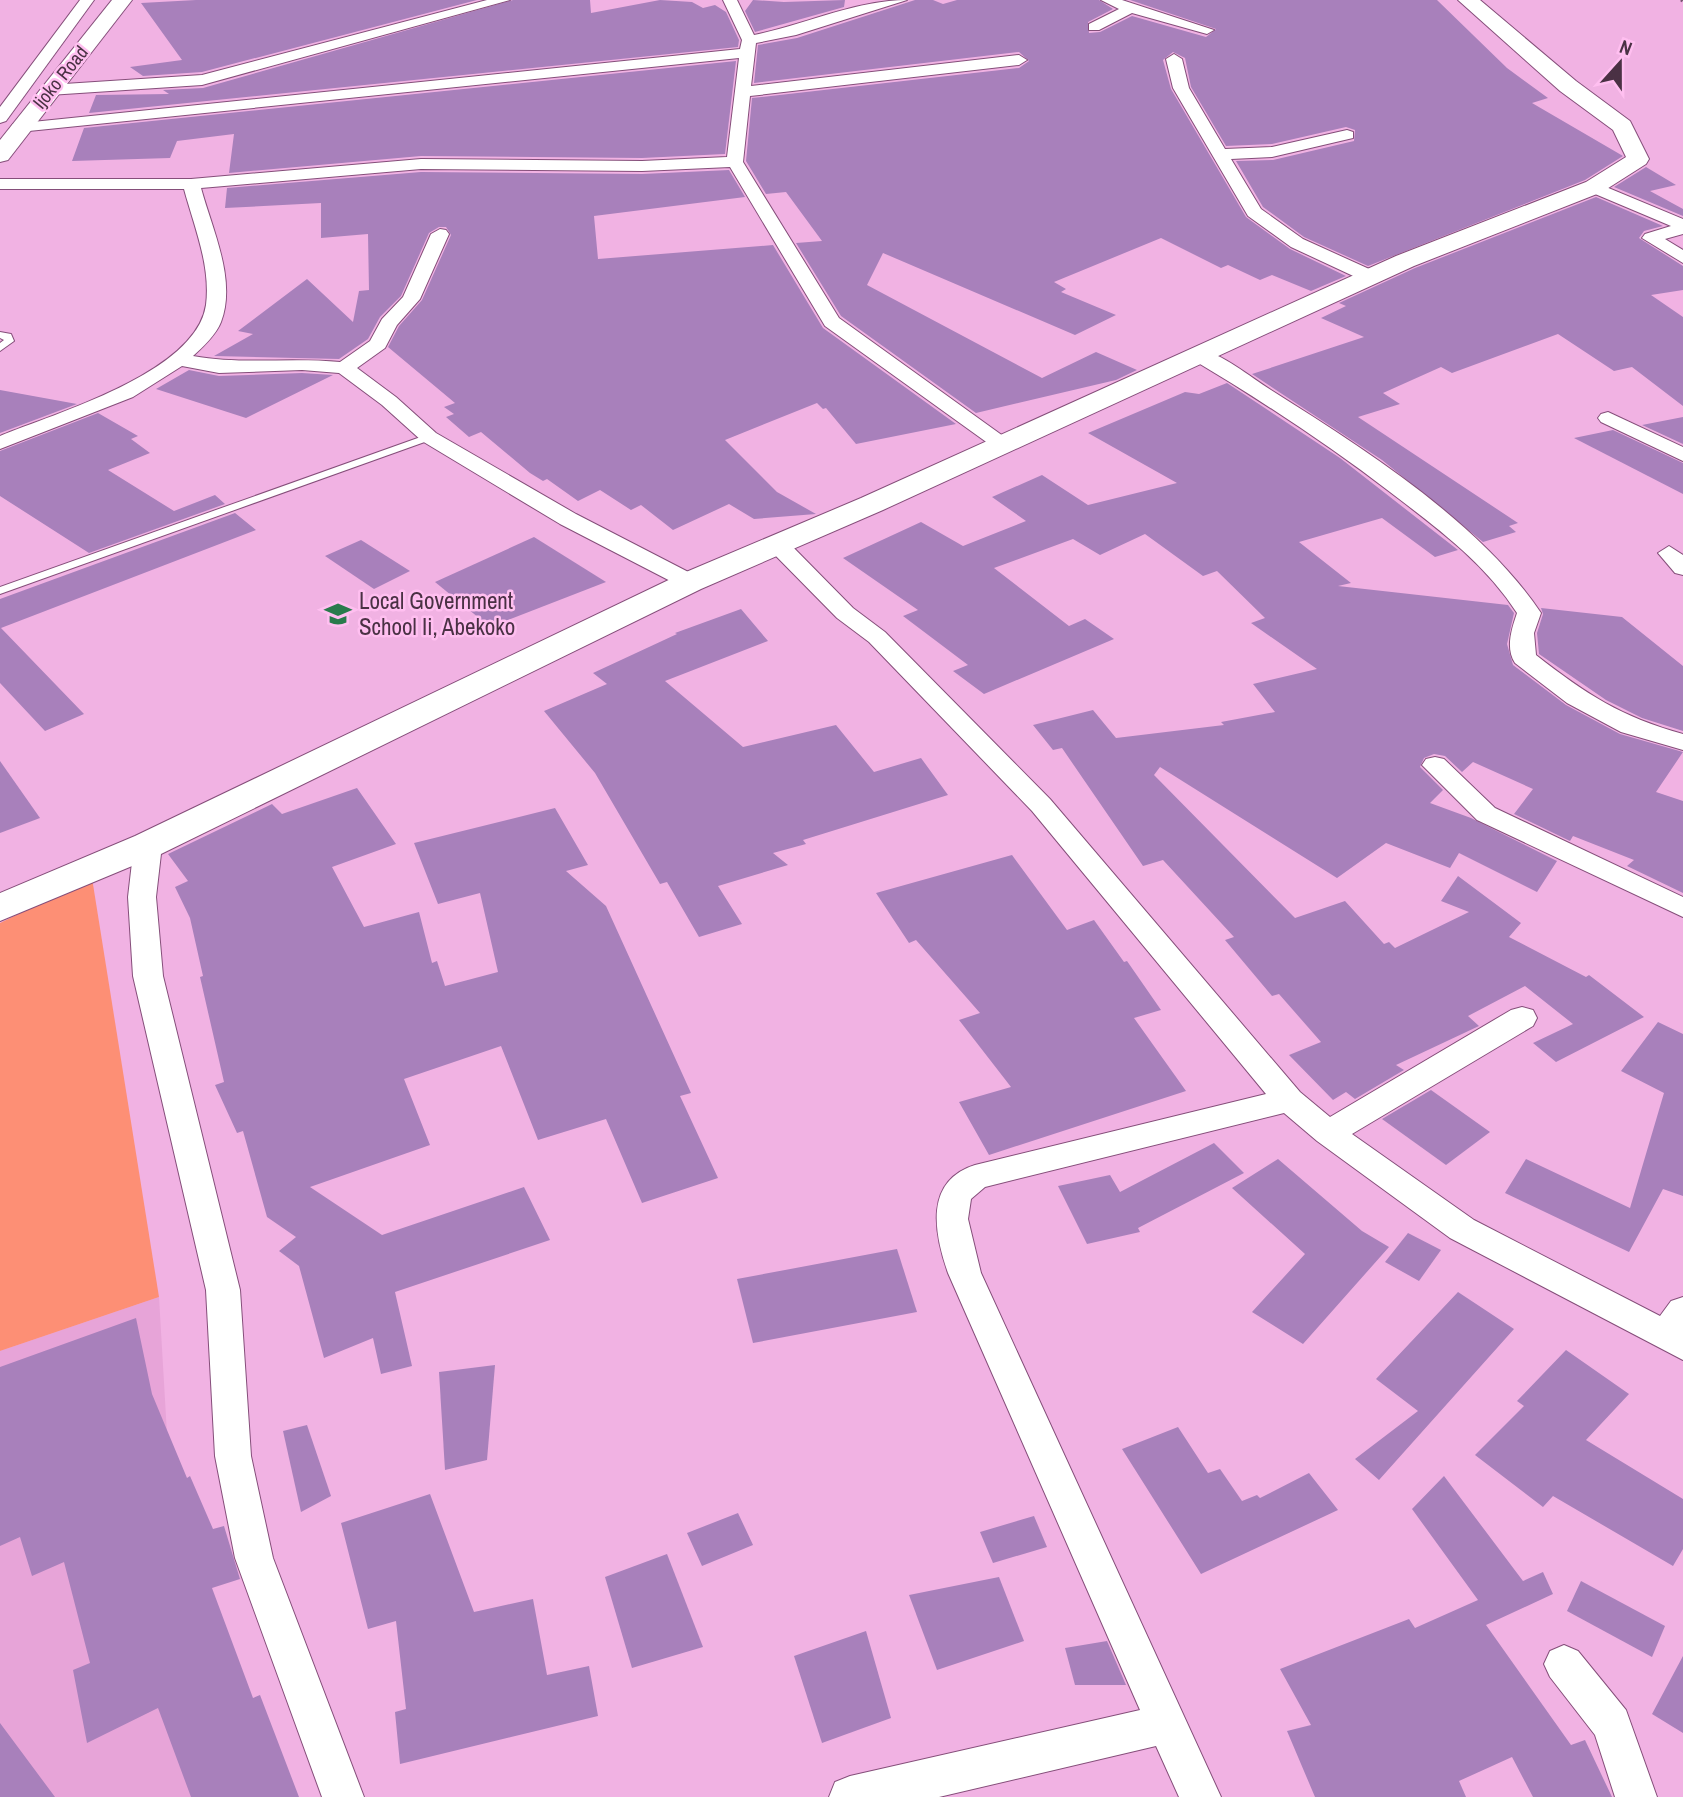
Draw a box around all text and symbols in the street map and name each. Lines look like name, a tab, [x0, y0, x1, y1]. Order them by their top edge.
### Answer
north arrow	[1585, 28, 1655, 98]
text: N	[1616, 33, 1636, 61]
street label: Ijoko Road	[26, 40, 94, 114]
place label: Local Government School Ii, Abekoko	[359, 585, 515, 642]
school or university icon: Local Government School Ii, Abekoko	[323, 599, 353, 629]

